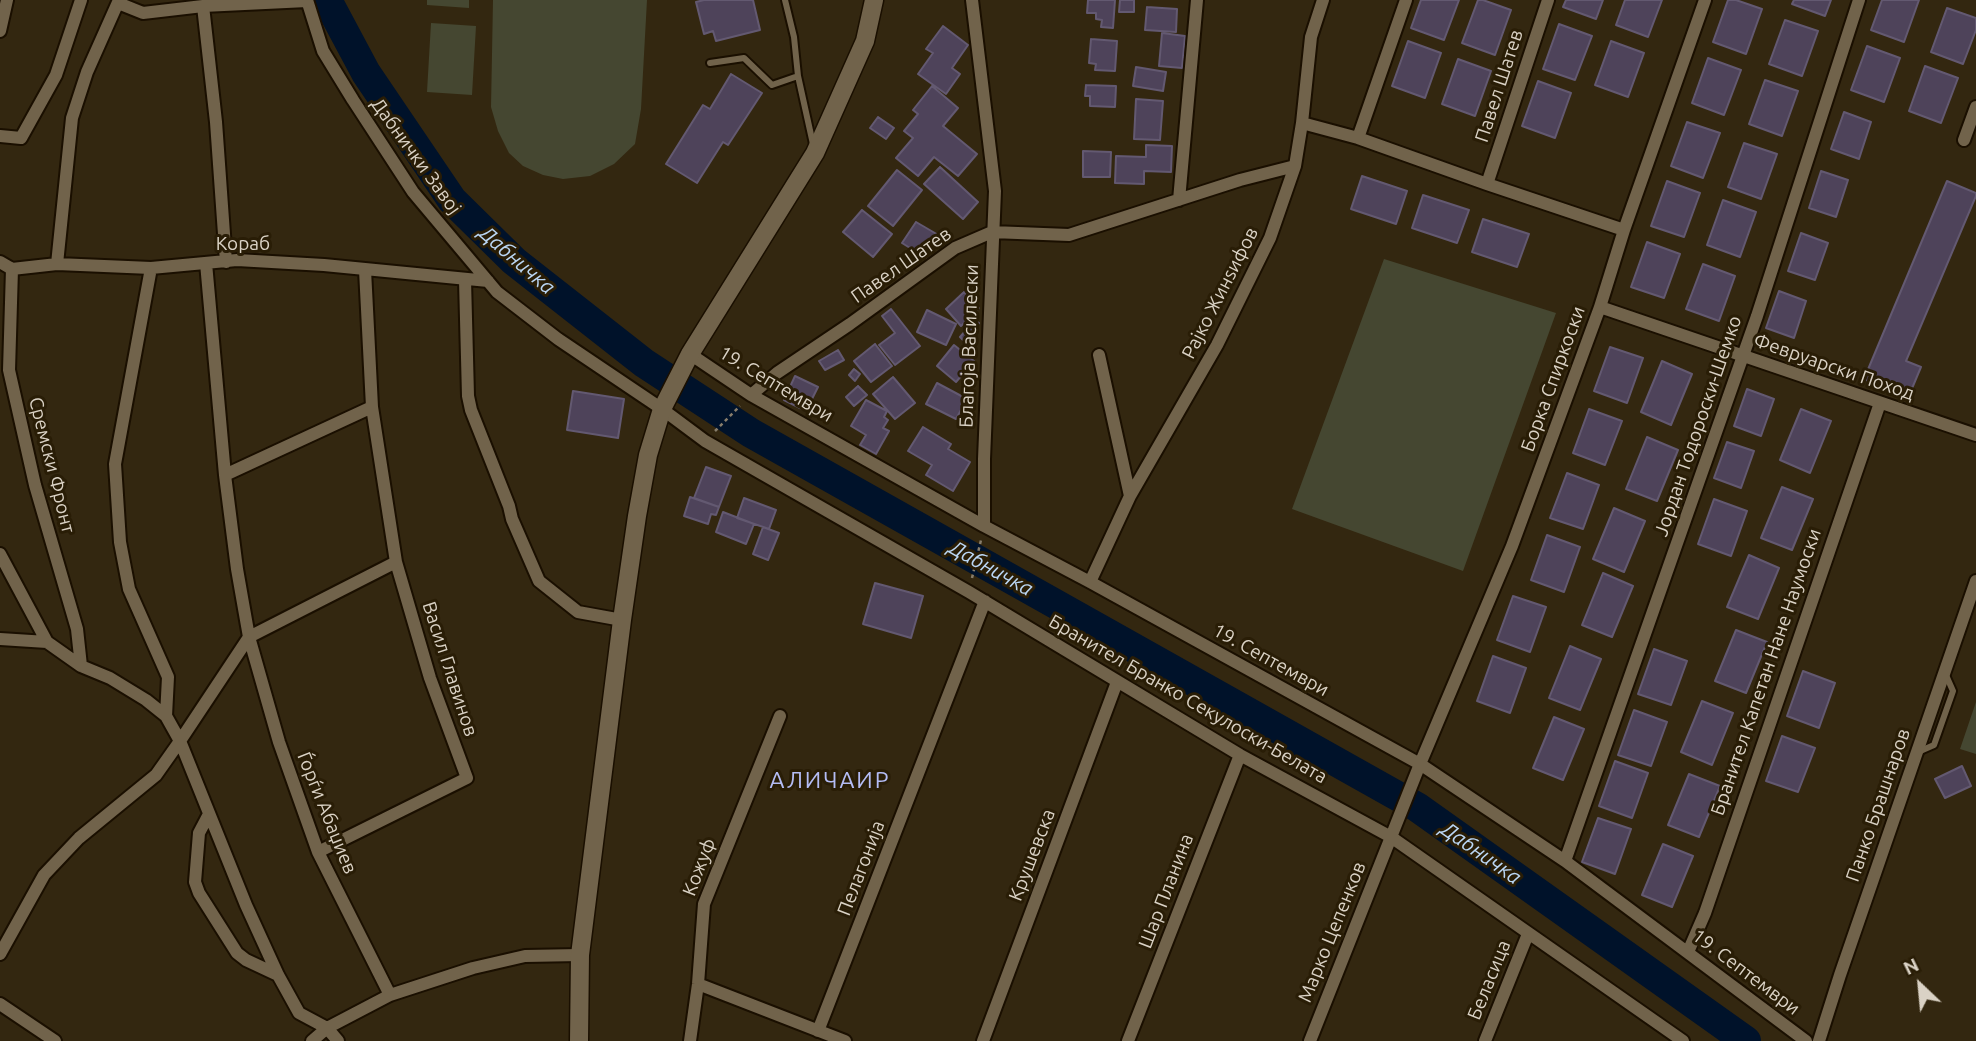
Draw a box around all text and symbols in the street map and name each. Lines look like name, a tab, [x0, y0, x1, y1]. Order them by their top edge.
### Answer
street label: Павел Шатев	[1470, 27, 1528, 145]
street label: Дабнички Завој	[366, 93, 466, 219]
water label: Дабничка	[474, 220, 560, 300]
street label: Павел Шатев	[847, 222, 955, 308]
street label: Рајко Жинѕифов	[1177, 223, 1263, 363]
street label: Кораб	[216, 233, 270, 255]
street label: Благоја Василески	[955, 264, 983, 428]
street label: Борка Спиркоски	[1516, 303, 1590, 455]
street label: Јордан Тодороски-Шемко	[1649, 313, 1747, 539]
street label: Февруарски Поход	[1751, 329, 1917, 405]
street label: 19. Септември	[715, 341, 837, 427]
street label: Сремски Фронт	[24, 395, 80, 535]
street label: Бранител Капетан Нане Наумоски	[1706, 526, 1826, 818]
water label: Дабничка	[945, 535, 1037, 601]
street label: Васил Главинов	[417, 599, 483, 739]
street label: Бранител Бранко Секулоски-Белата	[1045, 610, 1331, 788]
street label: 19. Септември	[1209, 619, 1333, 701]
street label: Панко Брашнаров	[1841, 725, 1915, 885]
street label: Ѓорѓи Абаџиев	[292, 749, 362, 877]
district label: АЛИЧАИР	[770, 766, 890, 794]
street label: Крушевска	[1004, 806, 1060, 904]
water label: Дабничка	[1436, 816, 1526, 890]
street label: Пелагонија	[832, 817, 890, 919]
street label: Шар Планина	[1134, 830, 1198, 952]
street label: Кожуф	[678, 835, 720, 899]
street label: Марко Цепенков	[1293, 858, 1371, 1006]
street label: 19. Септември	[1688, 924, 1804, 1020]
street label: Беласица	[1463, 937, 1515, 1023]
north arrow	[1885, 950, 1955, 1020]
text: N	[1900, 953, 1922, 979]

